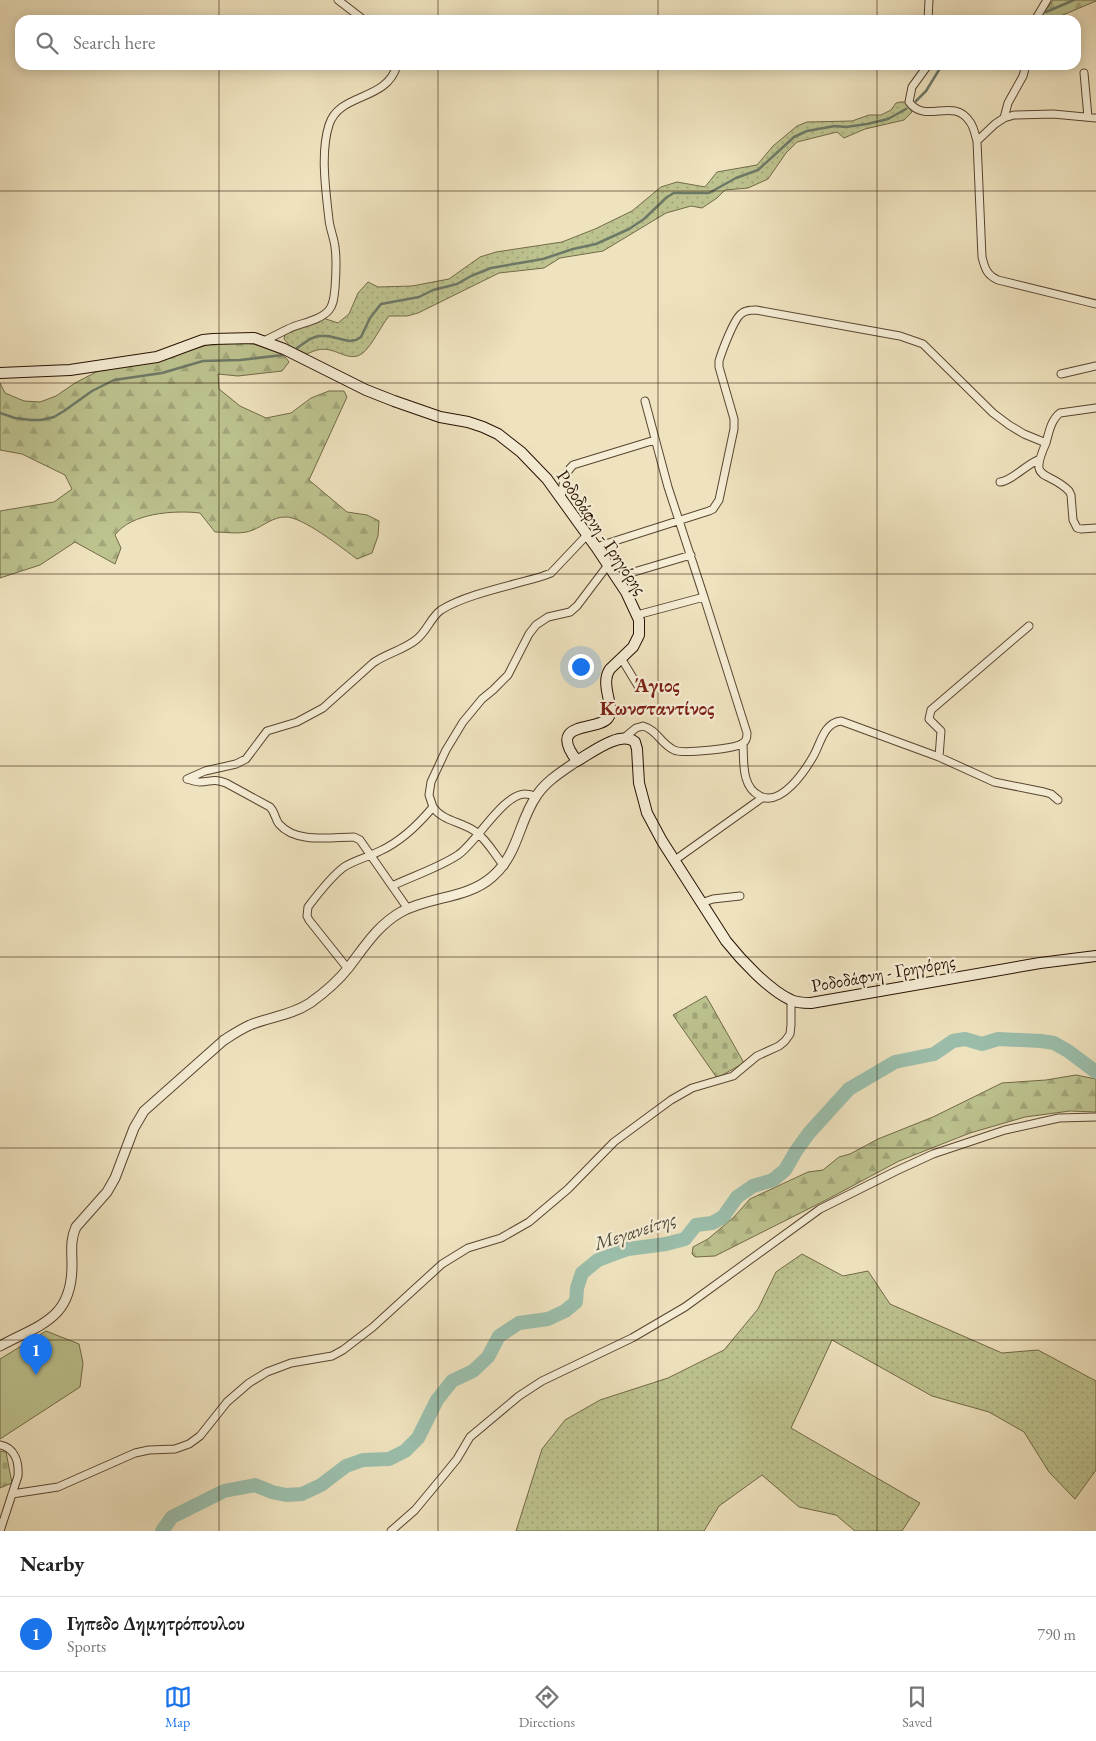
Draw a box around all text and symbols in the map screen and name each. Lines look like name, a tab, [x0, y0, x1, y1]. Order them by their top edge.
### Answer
search box	[15, 15, 1081, 70]
icon: search	[33, 29, 61, 57]
text: Search here	[73, 30, 155, 55]
street label: Ροδοδάφνη - Γρηγόρης	[552, 465, 652, 599]
your location	[568, 654, 594, 680]
district label: Άγιος Κωνσταντίνος	[600, 672, 714, 721]
street label: Ροδοδάφνη - Γρηγόρης	[809, 949, 957, 997]
water label: Μεγανείτης	[590, 1206, 680, 1256]
pin: 1	[20, 1334, 52, 1375]
text: Nearby	[20, 1550, 84, 1577]
text: Γηπεδο Δημητρόπουλου	[67, 1611, 245, 1636]
text: 1	[32, 1624, 40, 1645]
text: 790 m	[1037, 1624, 1076, 1645]
text: Sports	[67, 1636, 106, 1657]
tab: Map	[164, 1683, 192, 1731]
tab: Directions	[519, 1683, 575, 1731]
tab: Saved	[902, 1683, 932, 1731]

